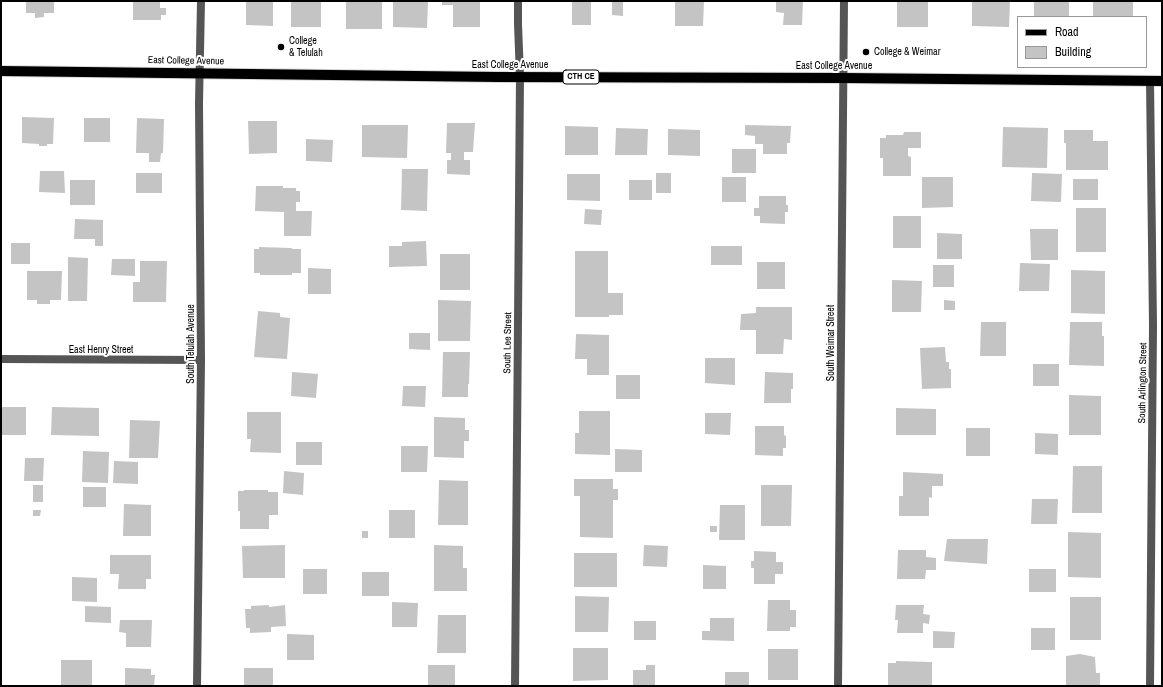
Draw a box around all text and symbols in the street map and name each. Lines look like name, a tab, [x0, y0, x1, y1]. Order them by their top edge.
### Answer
legend	[1017, 16, 1147, 68]
text: Road	[1055, 24, 1079, 40]
place label: College & Telulah	[289, 35, 323, 58]
marker: College & Telulah	[276, 42, 286, 52]
text: Building	[1055, 44, 1091, 60]
place label: College & Weimar	[874, 46, 940, 58]
marker: College & Weimar	[861, 47, 871, 57]
street label: East College Avenue	[148, 54, 224, 68]
street label: East College Avenue	[472, 59, 548, 71]
street label: East College Avenue	[796, 60, 872, 72]
road number: CTH CE	[563, 70, 599, 84]
street label: South Telulah Avenue	[185, 304, 197, 384]
street label: South Weimar Street	[825, 305, 837, 381]
street label: South Lee Street	[501, 312, 515, 374]
street label: South Arlington Street	[1136, 343, 1150, 423]
street label: East Henry Street	[69, 344, 133, 356]

